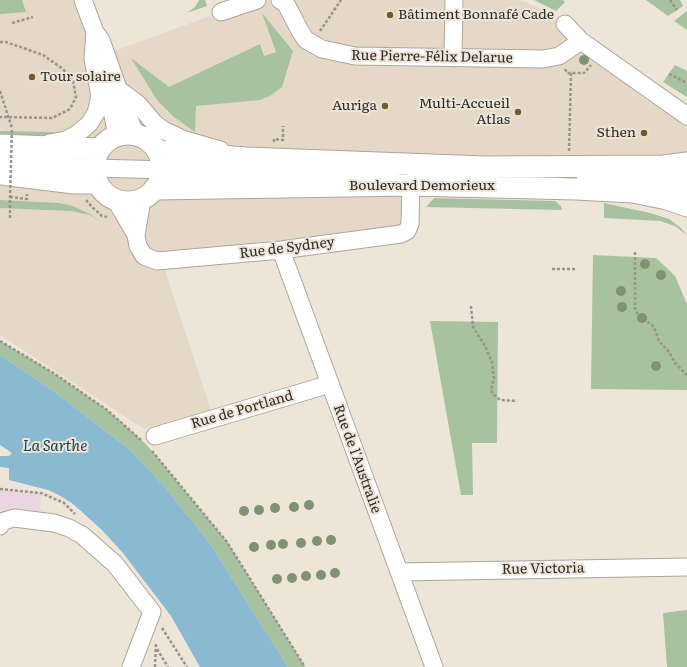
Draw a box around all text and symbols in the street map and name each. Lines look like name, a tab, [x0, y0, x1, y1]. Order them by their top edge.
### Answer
place label: Bâtiment Bonnafé Cade	[398, 7, 554, 23]
marker: Bâtiment Bonnafé Cade	[385, 10, 395, 20]
street label: Rue Pierre-Félix Delarue	[351, 47, 513, 67]
place label: Tour solaire	[40, 69, 121, 85]
marker: Tour solaire	[27, 72, 37, 82]
place label: Multi-Accueil Atlas	[419, 96, 510, 128]
place label: Auriga	[332, 98, 377, 114]
marker: Auriga	[380, 101, 390, 111]
marker: Multi-Accueil Atlas	[513, 107, 523, 117]
place label: Sthen	[597, 125, 636, 141]
marker: Sthen	[639, 128, 649, 138]
street label: Boulevard Demorieux	[349, 178, 495, 194]
street label: Rue de Sydney	[239, 234, 335, 262]
street label: Rue de Portland	[189, 387, 295, 433]
street label: Rue de l'Australie	[330, 402, 384, 516]
water label: La Sarthe	[23, 438, 87, 456]
street label: Rue Victoria	[501, 560, 585, 578]

